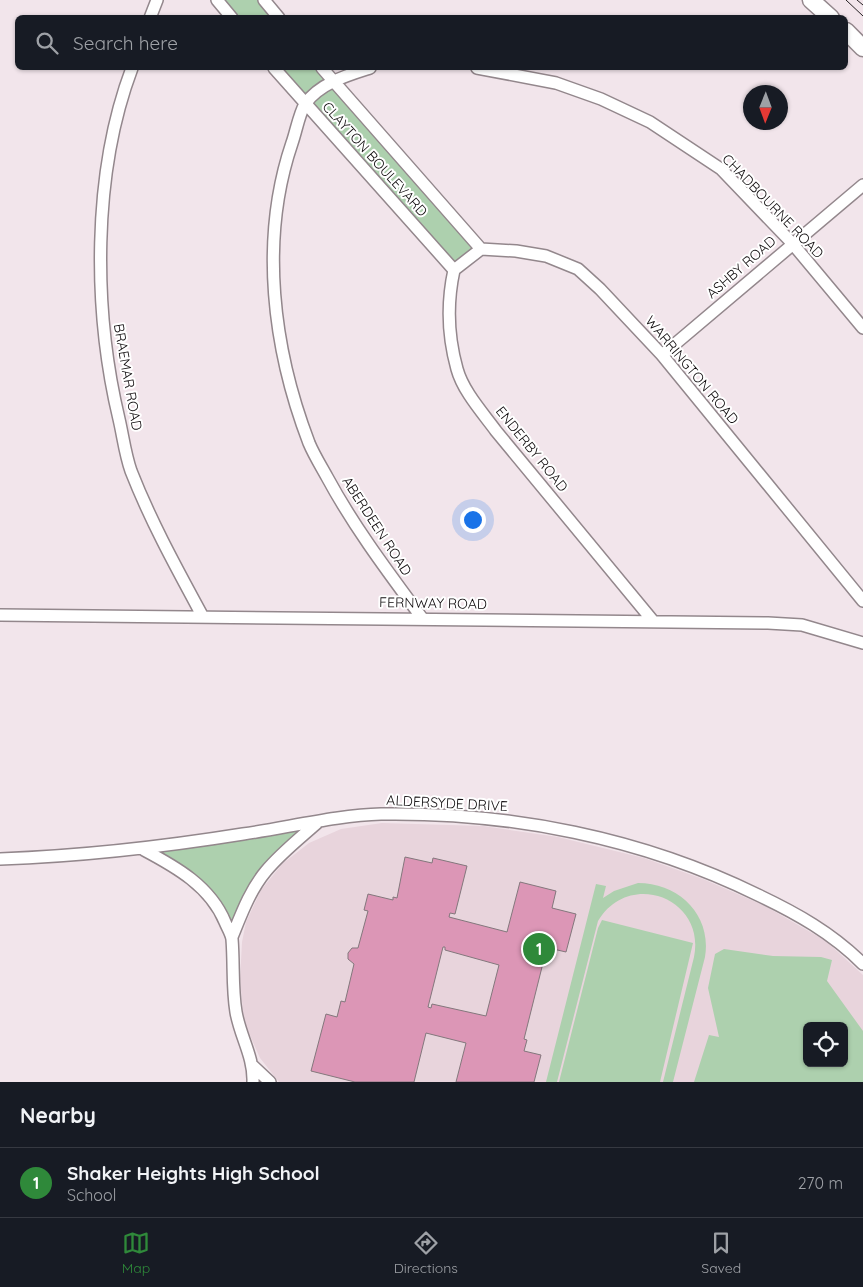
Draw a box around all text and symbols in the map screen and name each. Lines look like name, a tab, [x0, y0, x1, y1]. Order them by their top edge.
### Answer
search box	[15, 15, 848, 70]
icon: search	[33, 29, 61, 57]
text: Search here	[73, 31, 178, 55]
north arrow	[743, 85, 788, 130]
street label: CLAYTON BOULEVARD	[319, 98, 431, 220]
street label: CHADBOURNE ROAD	[718, 150, 828, 262]
street label: ASHBY ROAD	[702, 232, 780, 302]
street label: WARRINGTON ROAD	[641, 312, 743, 428]
street label: BRAEMAR ROAD	[110, 322, 146, 432]
street label: ENDERBY ROAD	[492, 403, 572, 495]
street label: ABERDEEN ROAD	[338, 473, 416, 579]
your location	[460, 507, 486, 533]
street label: FERNWAY ROAD	[379, 593, 487, 613]
street label: ALDERSYDE DRIVE	[386, 791, 508, 815]
pin: 1	[523, 930, 555, 968]
map controls	[803, 1022, 848, 1067]
button: locate	[803, 1022, 848, 1067]
text: Nearby	[20, 1102, 96, 1128]
text: Shaker Heights High School	[67, 1161, 320, 1185]
text: 1	[33, 1173, 39, 1193]
text: 270 m	[798, 1173, 843, 1193]
text: School	[67, 1185, 116, 1205]
tab: Map	[122, 1229, 150, 1277]
tab: Directions	[394, 1229, 458, 1277]
tab: Saved	[701, 1229, 741, 1277]

